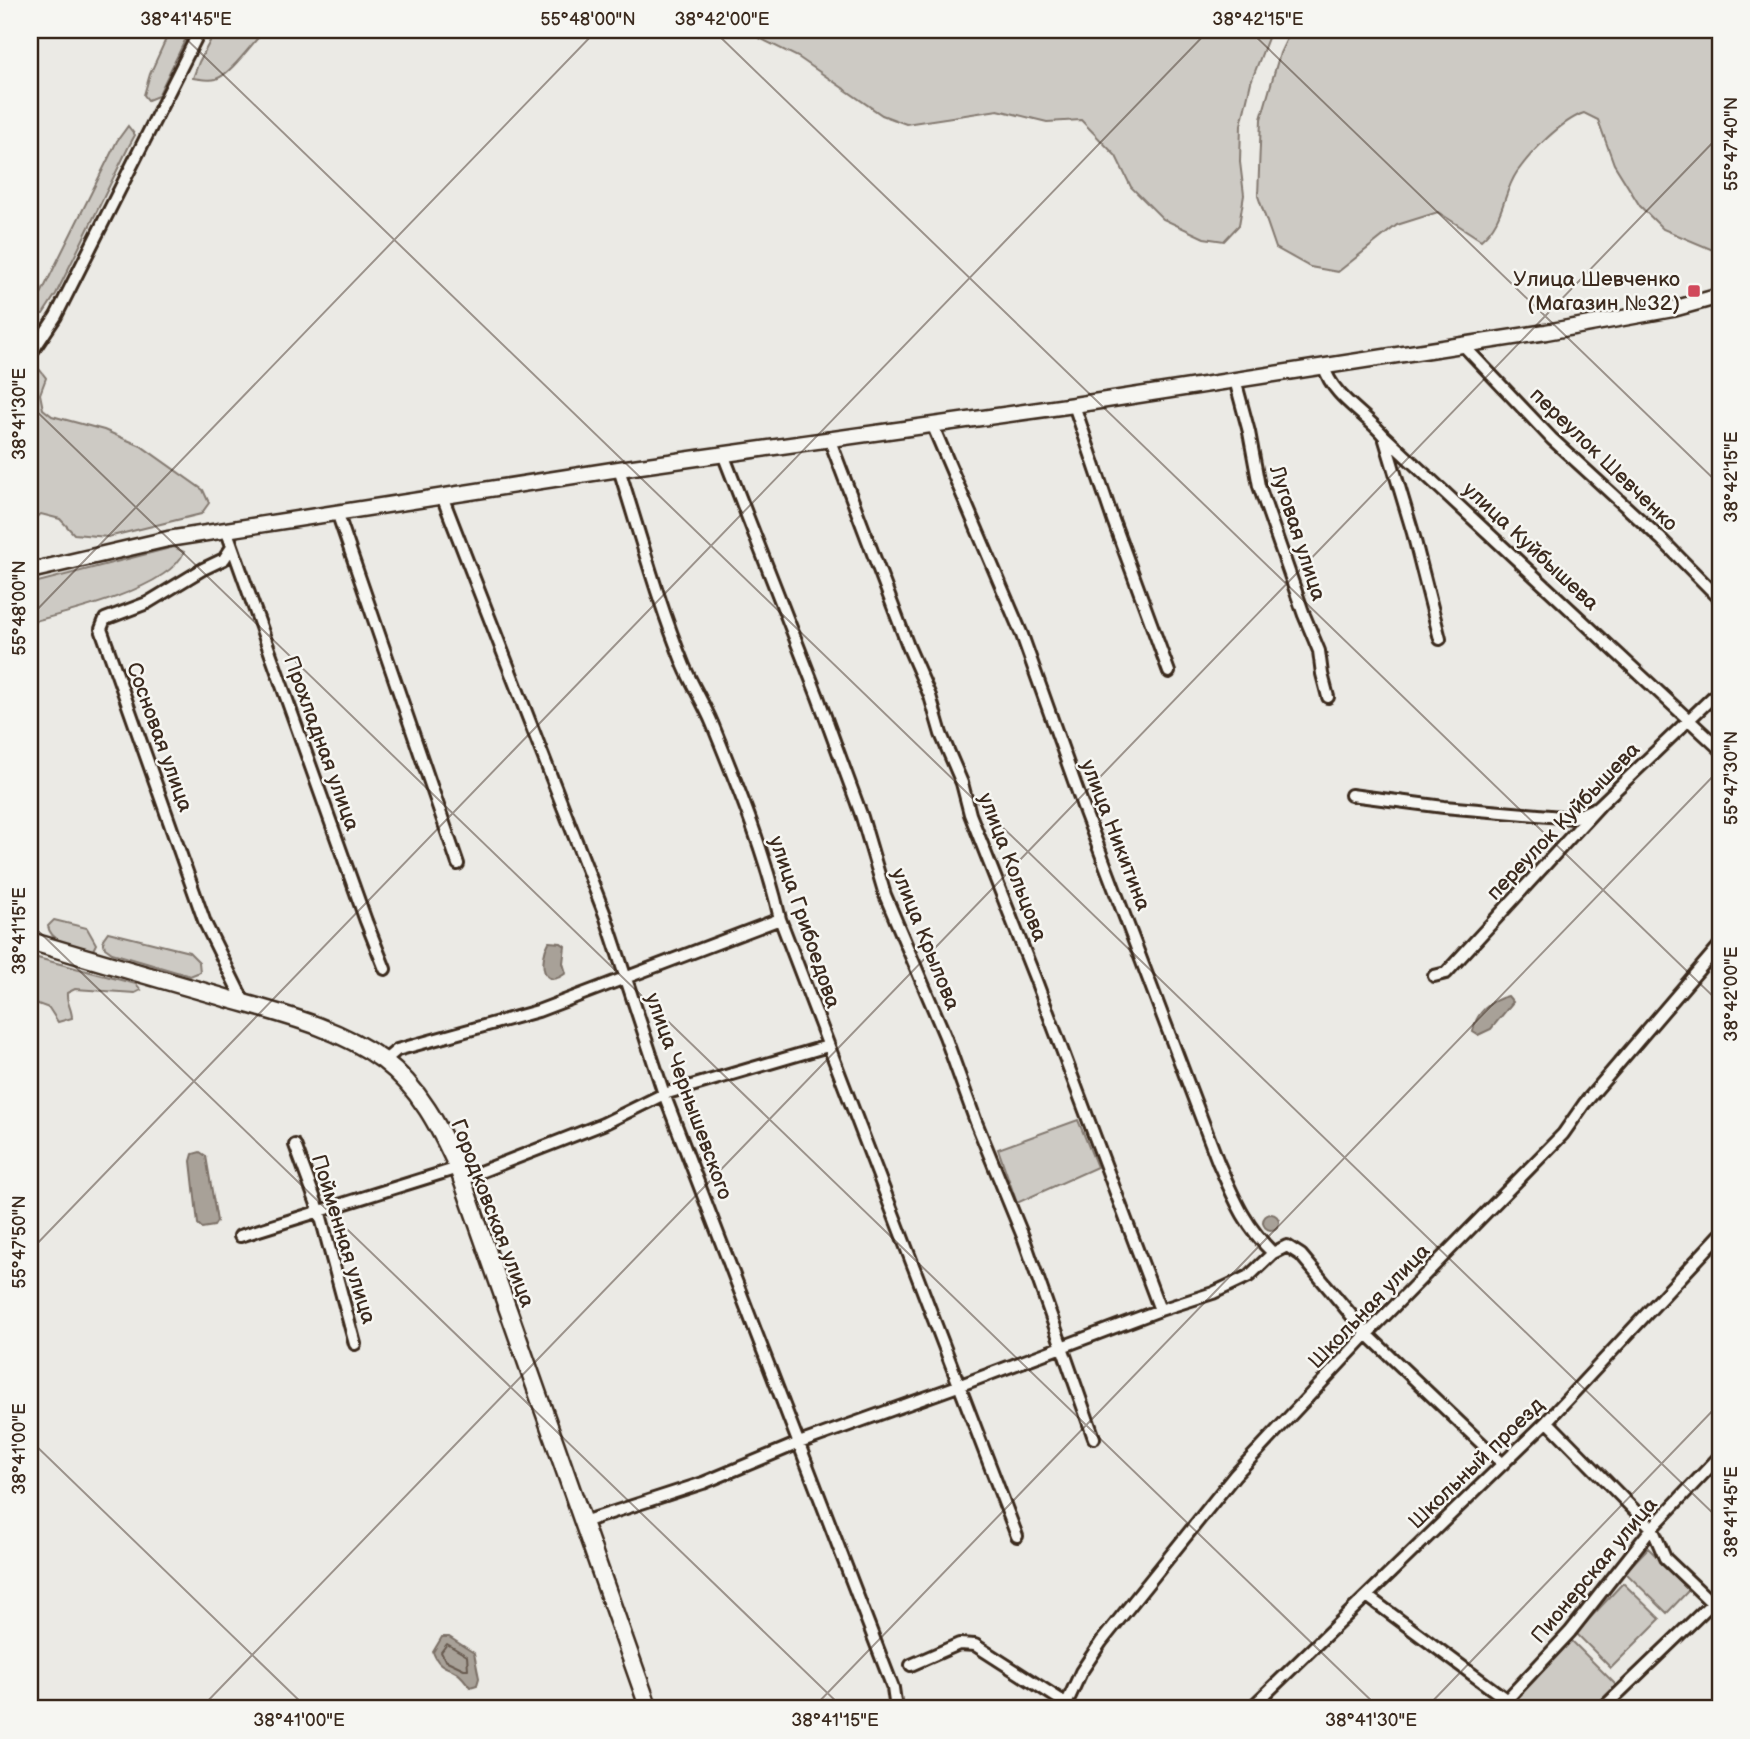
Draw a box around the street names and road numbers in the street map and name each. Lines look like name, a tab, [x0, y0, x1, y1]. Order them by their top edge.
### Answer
street label: переулок Шевченко	[1524, 382, 1683, 536]
street label: Луговая улица	[1264, 462, 1331, 604]
street label: улица Куйбышева	[1457, 477, 1604, 616]
street label: Прохладная улица	[278, 652, 365, 835]
street label: Сосновая улица	[121, 659, 198, 816]
street label: переулок Куйбышева	[1481, 737, 1646, 906]
street label: улица Никитина	[1075, 756, 1156, 915]
street label: улица Кольцова	[973, 789, 1053, 946]
street label: улица Грибоедова	[763, 833, 846, 1012]
street label: улица Крылова	[886, 865, 966, 1014]
street label: улица Чернышевского	[640, 990, 738, 1203]
street label: Городковская улица	[445, 1116, 540, 1311]
street label: Пойменная улица	[306, 1151, 381, 1327]
street label: Школьная улица	[1303, 1238, 1436, 1374]
street label: Школьный проезд	[1403, 1392, 1549, 1534]
street label: Пионерская улица	[1526, 1492, 1663, 1648]

